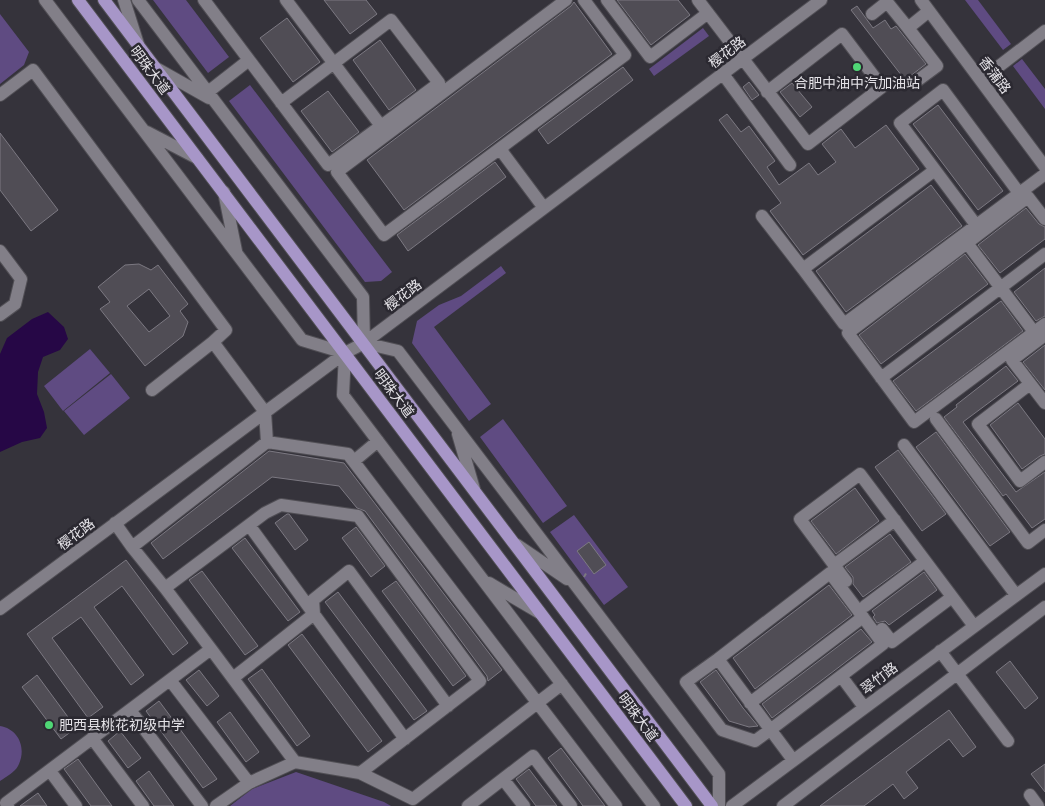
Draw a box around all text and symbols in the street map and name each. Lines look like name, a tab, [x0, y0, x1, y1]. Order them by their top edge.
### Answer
street label: 樱花路	[705, 32, 749, 72]
street label: 明珠大道	[126, 42, 174, 98]
street label: 香蒲路	[975, 53, 1015, 97]
marker: 合肥中油中汽加油站	[851, 61, 863, 73]
place label: 合肥中油中汽加油站	[794, 74, 920, 92]
street label: 樱花路	[381, 275, 425, 315]
street label: 明珠大道	[370, 365, 418, 421]
street label: 樱花路	[54, 514, 98, 554]
street label: 翠竹路	[857, 658, 901, 698]
street label: 明珠大道	[614, 689, 662, 745]
place label: 肥西县桃花初级中学	[59, 716, 185, 734]
marker: 肥西县桃花初级中学	[43, 719, 55, 731]

